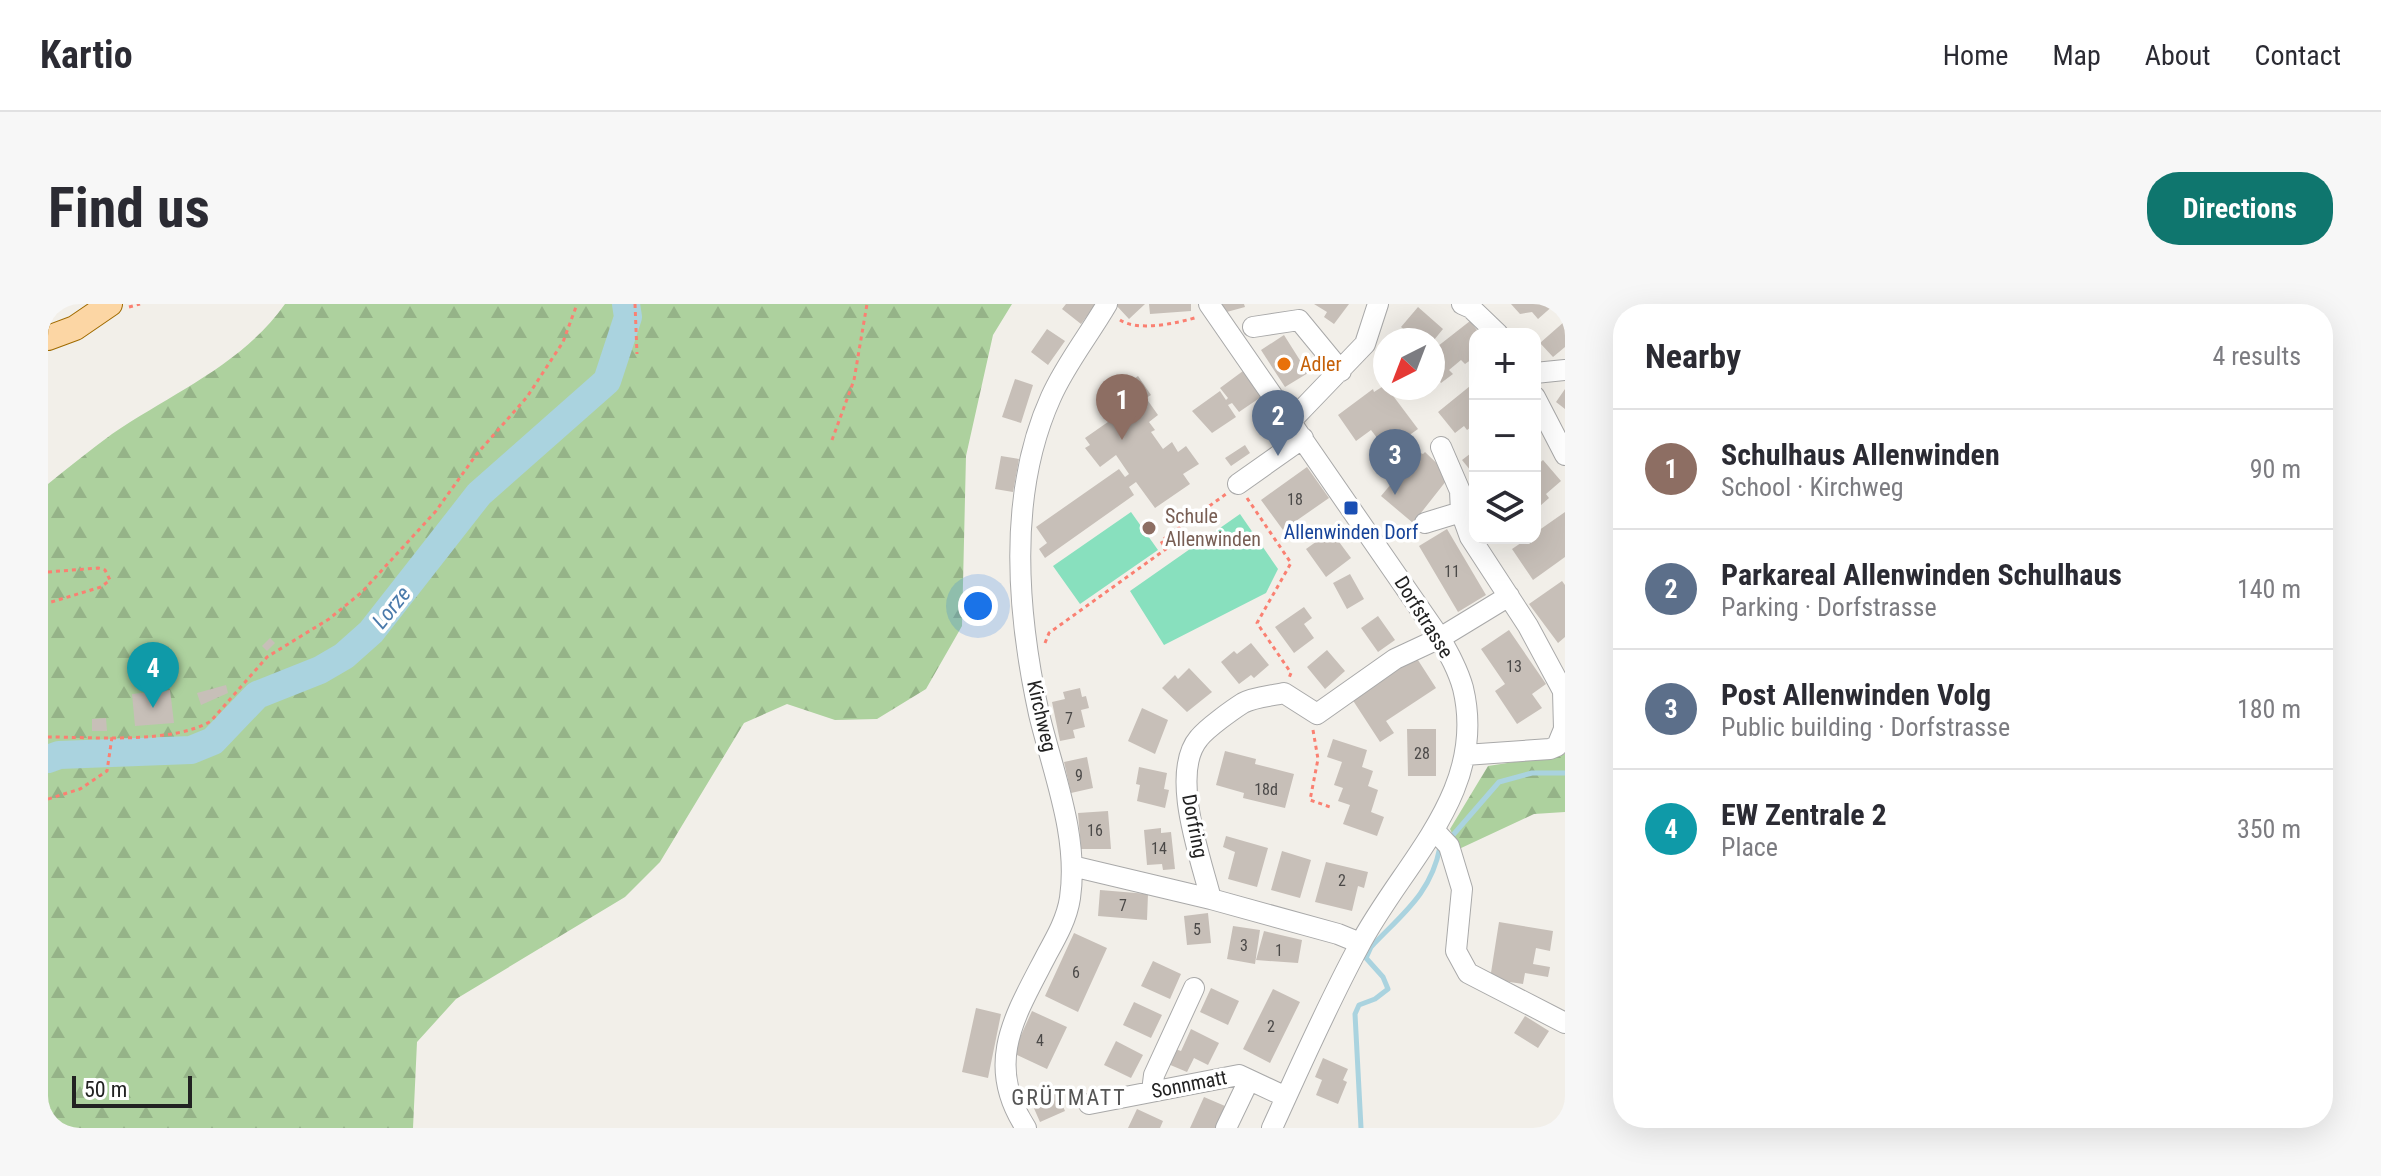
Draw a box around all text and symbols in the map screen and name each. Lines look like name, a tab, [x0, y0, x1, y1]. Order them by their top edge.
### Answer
text: Kartio	[40, 33, 133, 77]
text: Home	[1943, 39, 2008, 72]
text: Map	[2052, 39, 2101, 72]
text: About	[2145, 39, 2211, 72]
text: Contact	[2255, 39, 2341, 72]
button: Directions	[2147, 172, 2333, 245]
text: Find us	[48, 175, 210, 241]
north arrow	[1373, 328, 1445, 400]
map controls	[1469, 328, 1541, 544]
button: +	[1469, 328, 1541, 400]
text: Nearby	[1645, 336, 1741, 376]
text: 4 results	[2212, 341, 2301, 371]
place label: Adler	[1300, 352, 1342, 376]
marker: Adler	[1275, 355, 1293, 373]
pin: 1	[1096, 374, 1148, 440]
pin: 2	[1252, 390, 1304, 456]
button: −	[1469, 400, 1541, 472]
pin: 3	[1369, 429, 1421, 495]
text: Schulhaus Allenwinden	[1721, 437, 2000, 472]
text: 1	[1664, 454, 1678, 484]
text: 90 m	[2250, 454, 2301, 484]
button: layers	[1469, 472, 1541, 544]
text: School · Kirchweg	[1721, 472, 1904, 502]
house number: 18	[1287, 490, 1303, 509]
marker: Allenwinden Dorf	[1342, 499, 1360, 517]
place label: Schule Allenwinden	[1165, 504, 1261, 551]
marker: Schule Allenwinden	[1140, 519, 1158, 537]
place label: Allenwinden Dorf	[1284, 520, 1419, 544]
text: Parkareal Allenwinden Schulhaus	[1721, 557, 2122, 592]
house number: 11	[1444, 562, 1460, 581]
street label: Dorfstrasse	[1389, 572, 1459, 662]
text: 2	[1664, 574, 1678, 604]
text: 140 m	[2237, 574, 2301, 604]
water label: Lorze	[367, 581, 416, 633]
your location	[958, 586, 998, 626]
text: Parking · Dorfstrasse	[1721, 592, 1937, 622]
pin: 4	[127, 642, 179, 708]
house number: 13	[1506, 657, 1522, 676]
text: Post Allenwinden Volg	[1721, 677, 1991, 712]
street label: Kirchweg	[1022, 678, 1062, 754]
text: 3	[1664, 694, 1678, 724]
text: 180 m	[2237, 694, 2301, 724]
house number: 7	[1065, 709, 1073, 728]
text: Public building · Dorfstrasse	[1721, 712, 2010, 742]
house number: 28	[1414, 744, 1430, 763]
house number: 9	[1075, 766, 1083, 785]
house number: 18d	[1254, 780, 1278, 799]
street label: Dorfring	[1177, 792, 1213, 860]
text: EW Zentrale 2	[1721, 797, 1887, 832]
text: 4	[1664, 814, 1678, 844]
text: 350 m	[2237, 814, 2301, 844]
house number: 16	[1087, 821, 1103, 840]
text: Place	[1721, 832, 1778, 862]
house number: 14	[1151, 839, 1167, 858]
house number: 2	[1338, 871, 1346, 890]
house number: 7	[1119, 896, 1127, 915]
house number: 5	[1193, 920, 1201, 939]
house number: 3	[1240, 936, 1248, 955]
house number: 1	[1275, 941, 1283, 960]
house number: 6	[1072, 963, 1080, 982]
house number: 2	[1267, 1017, 1275, 1036]
house number: 4	[1036, 1031, 1044, 1050]
street label: Sonnmatt	[1149, 1065, 1229, 1103]
scale bar	[72, 1072, 192, 1108]
text: 50 m	[84, 1077, 127, 1102]
district label: GRÜTMATT	[1011, 1085, 1127, 1110]

